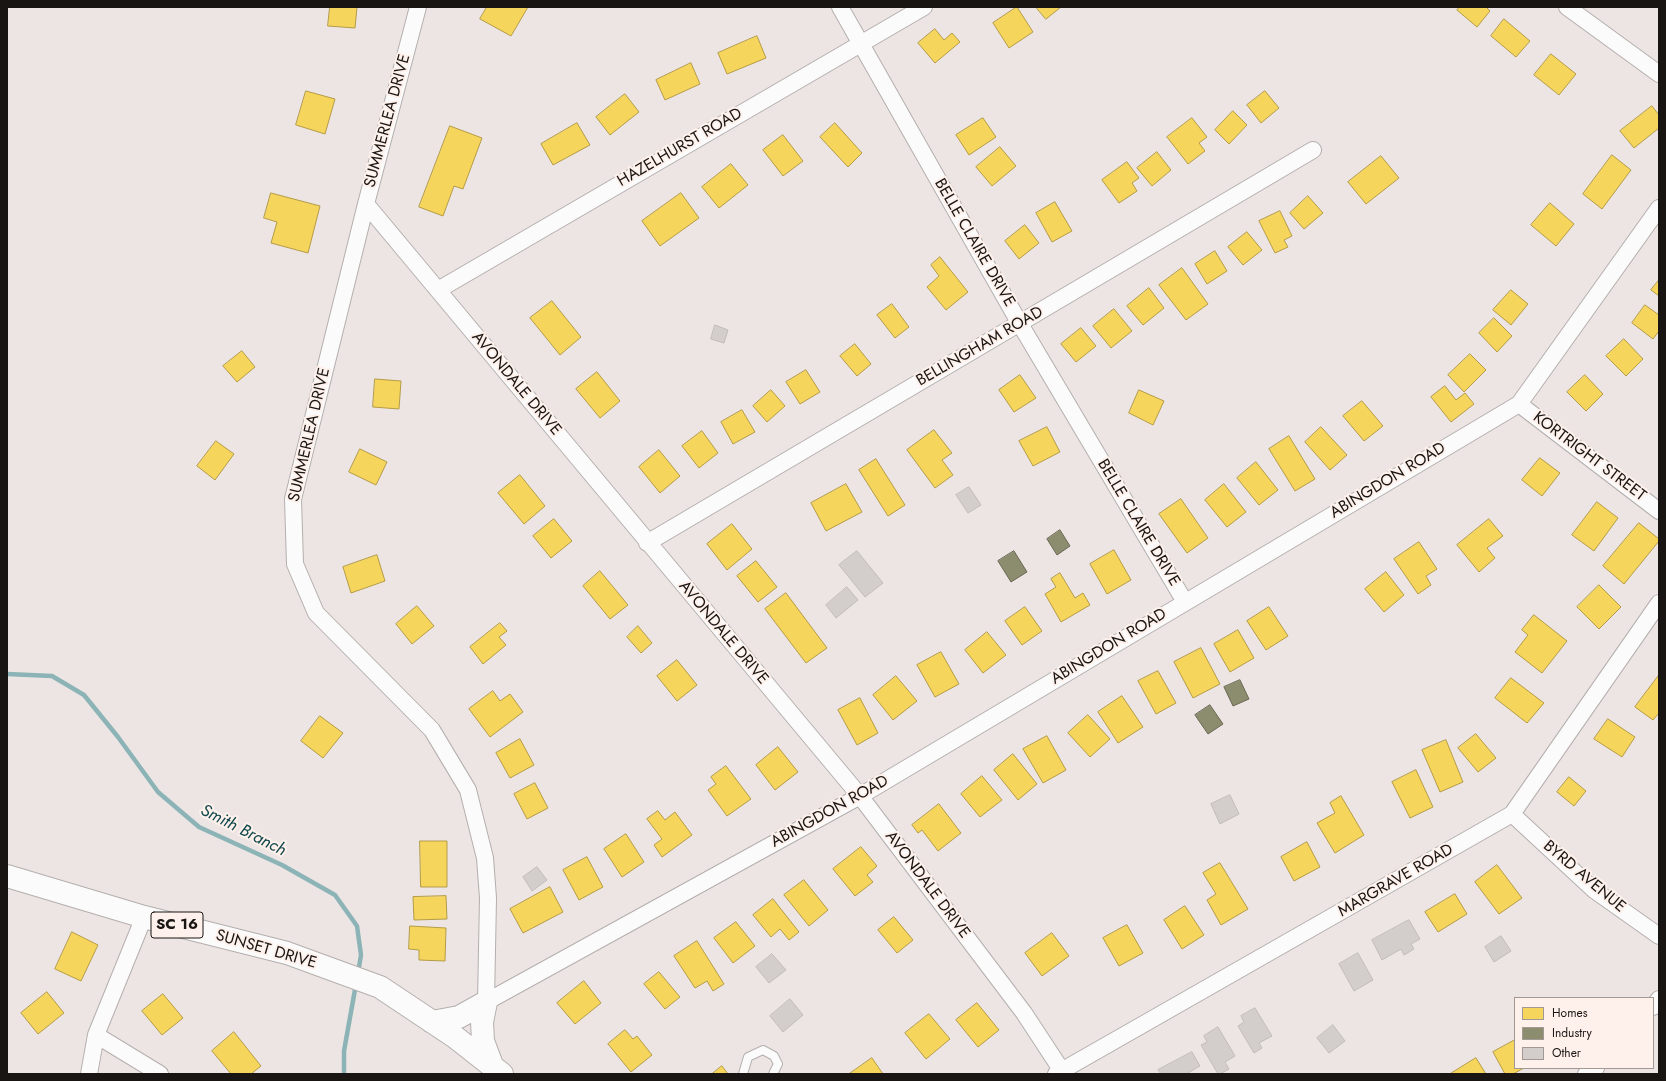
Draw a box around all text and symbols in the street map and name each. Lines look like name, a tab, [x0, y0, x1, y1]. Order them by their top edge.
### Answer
street label: SUMMERLEA DRIVE	[361, 52, 415, 190]
street label: HAZELHURST ROAD	[614, 105, 746, 191]
street label: BELLE CLAIRE DRIVE	[930, 176, 1018, 310]
street label: BELLINGHAM ROAD	[913, 303, 1047, 391]
street label: AVONDALE DRIVE	[467, 328, 565, 440]
street label: SUMMERLEA DRIVE	[285, 366, 335, 504]
street label: KORTRIGHT STREET	[1529, 408, 1649, 506]
street label: ABINGDON ROAD	[1327, 439, 1449, 523]
street label: BELLE CLAIRE DRIVE	[1093, 456, 1183, 590]
street label: AVONDALE DRIVE	[674, 577, 772, 689]
street label: ABINGDON ROAD	[1048, 605, 1170, 689]
street label: ABINGDON ROAD	[768, 772, 892, 852]
water label: Smith Branch	[197, 801, 289, 861]
street label: AVONDALE DRIVE	[880, 828, 974, 942]
street label: BYRD AVENUE	[1539, 837, 1629, 917]
street label: MARGRAVE ROAD	[1335, 840, 1457, 922]
road number: SC 16	[151, 912, 203, 938]
street label: SUNSET DRIVE	[213, 926, 319, 974]
legend	[1514, 997, 1654, 1069]
text: Homes	[1552, 1004, 1588, 1022]
text: Industry	[1552, 1024, 1592, 1042]
text: Other	[1552, 1044, 1581, 1062]

